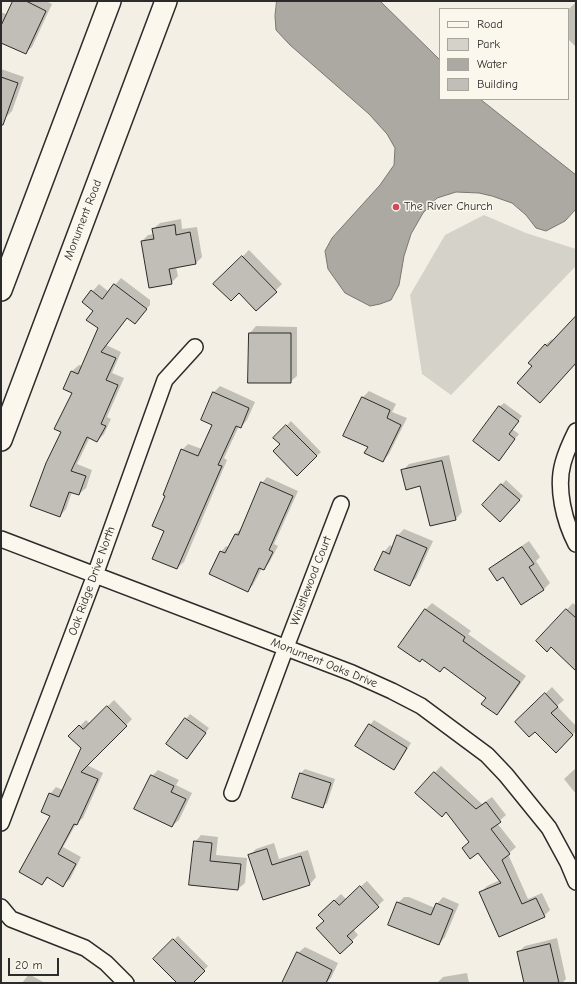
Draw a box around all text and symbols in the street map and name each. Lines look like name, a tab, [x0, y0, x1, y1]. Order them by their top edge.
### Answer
legend	[439, 8, 569, 100]
text: Road	[477, 17, 503, 31]
text: Park	[477, 37, 500, 51]
text: Water	[477, 57, 507, 71]
text: Building	[477, 77, 518, 91]
street label: Monument Road	[61, 178, 105, 262]
place label: The River Church	[404, 200, 493, 214]
marker: The River Church	[391, 202, 401, 212]
street label: Oak Ridge Drive North	[66, 524, 118, 638]
street label: Whistlewood Court	[287, 534, 335, 628]
street label: Monument Oaks Drive	[269, 635, 379, 691]
scale bar	[10, 950, 61, 976]
text: 20 m	[15, 958, 43, 972]

